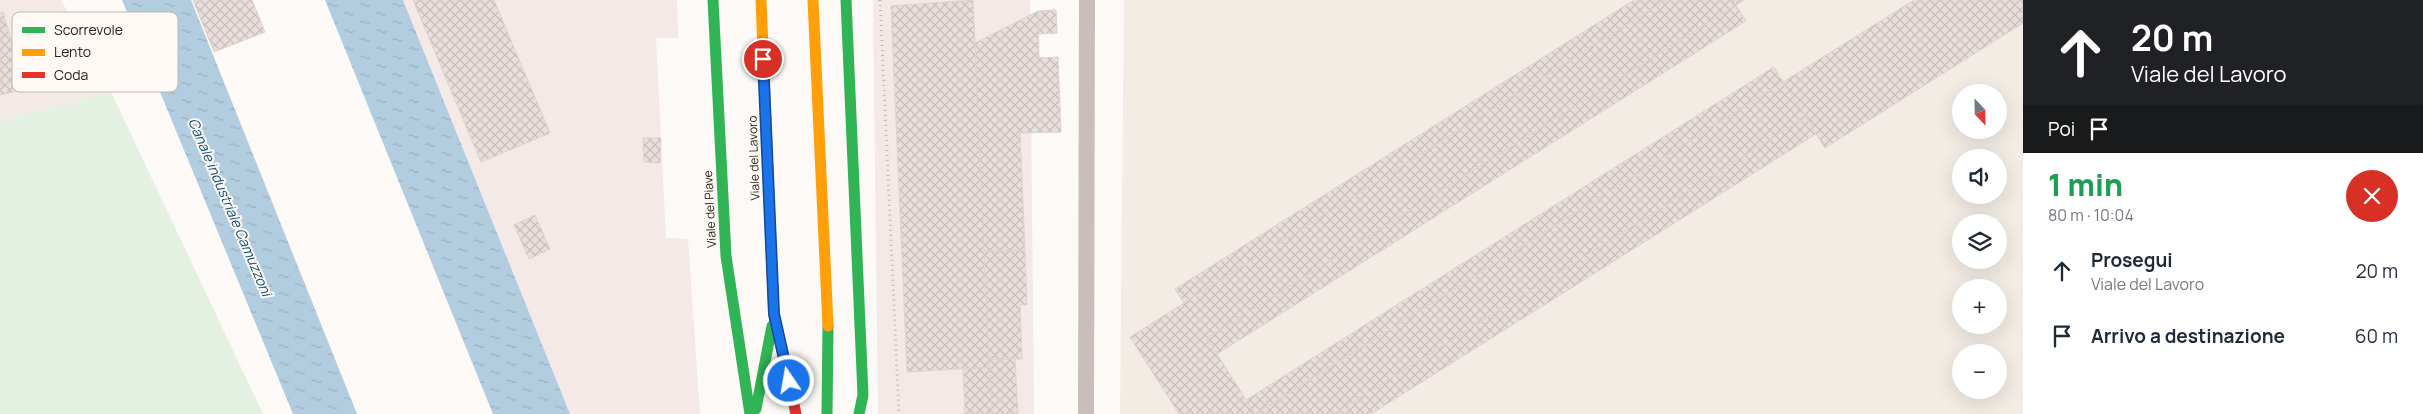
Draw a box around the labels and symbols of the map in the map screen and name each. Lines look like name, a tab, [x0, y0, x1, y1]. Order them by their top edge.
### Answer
legend	[12, 12, 178, 92]
text: Scorrevole	[54, 20, 123, 39]
pin	[742, 38, 784, 80]
text: Lento	[54, 42, 91, 61]
text: Coda	[54, 65, 88, 84]
north arrow	[1952, 84, 2008, 139]
water label: Canale industriale Camuzzoni	[184, 115, 277, 300]
street label: Viale del Lavoro	[744, 115, 763, 201]
street label: Viale del Piave	[699, 170, 720, 248]
position arrow	[762, 354, 814, 406]

